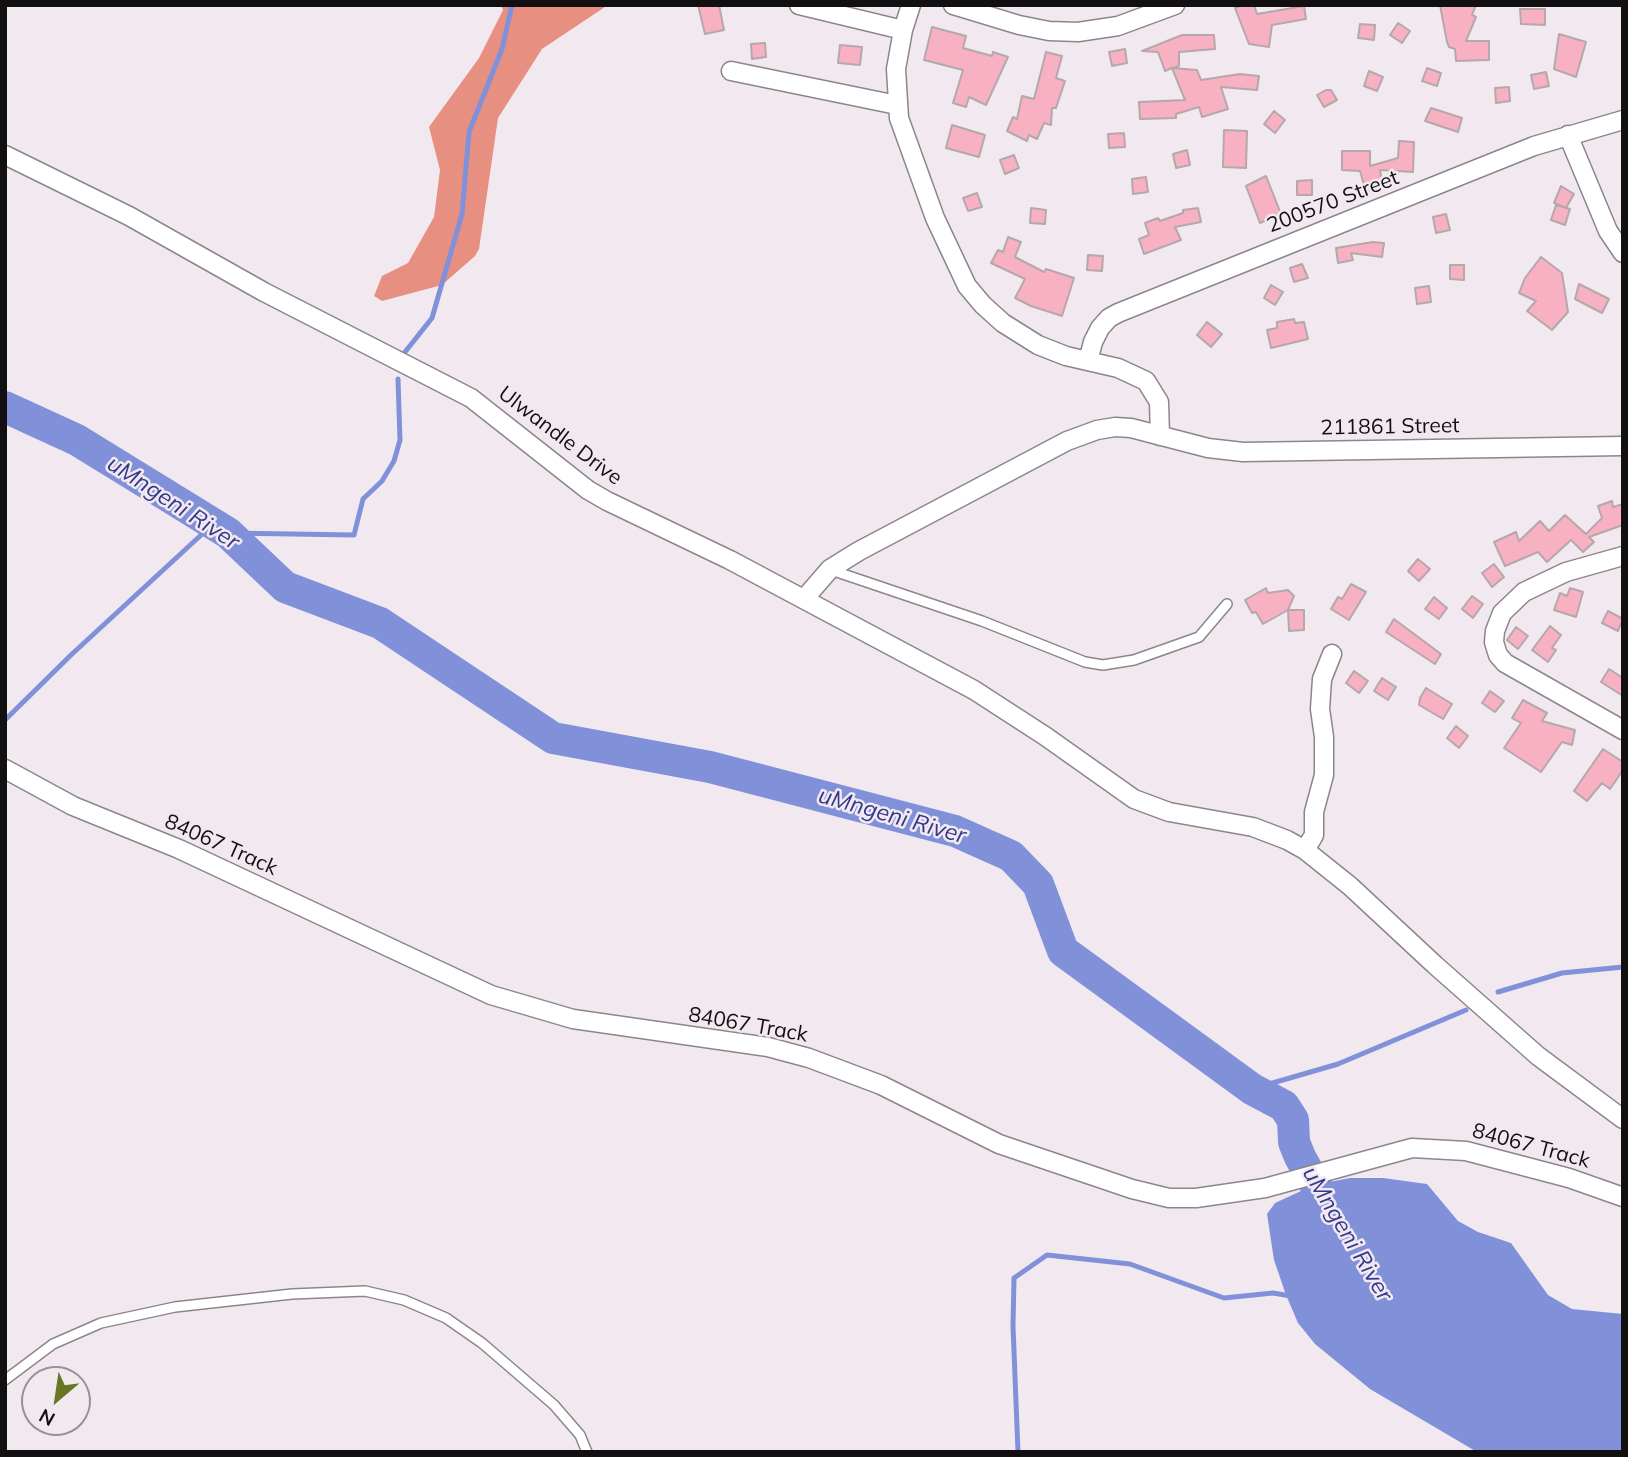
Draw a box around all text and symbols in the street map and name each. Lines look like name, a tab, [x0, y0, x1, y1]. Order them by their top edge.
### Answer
street label: 200570 Street	[1264, 165, 1402, 239]
street label: Ulwandle Drive	[493, 381, 627, 491]
street label: 211861 Street	[1320, 413, 1460, 441]
water label: uMngeni River	[102, 450, 244, 556]
water label: uMngeni River	[815, 782, 969, 850]
street label: 84067 Track	[161, 809, 281, 881]
street label: 84067 Track	[686, 1002, 810, 1048]
street label: 84067 Track	[1469, 1118, 1593, 1174]
water label: uMngeni River	[1296, 1162, 1398, 1306]
north arrow	[21, 1366, 91, 1436]
text: N	[35, 1404, 59, 1432]

